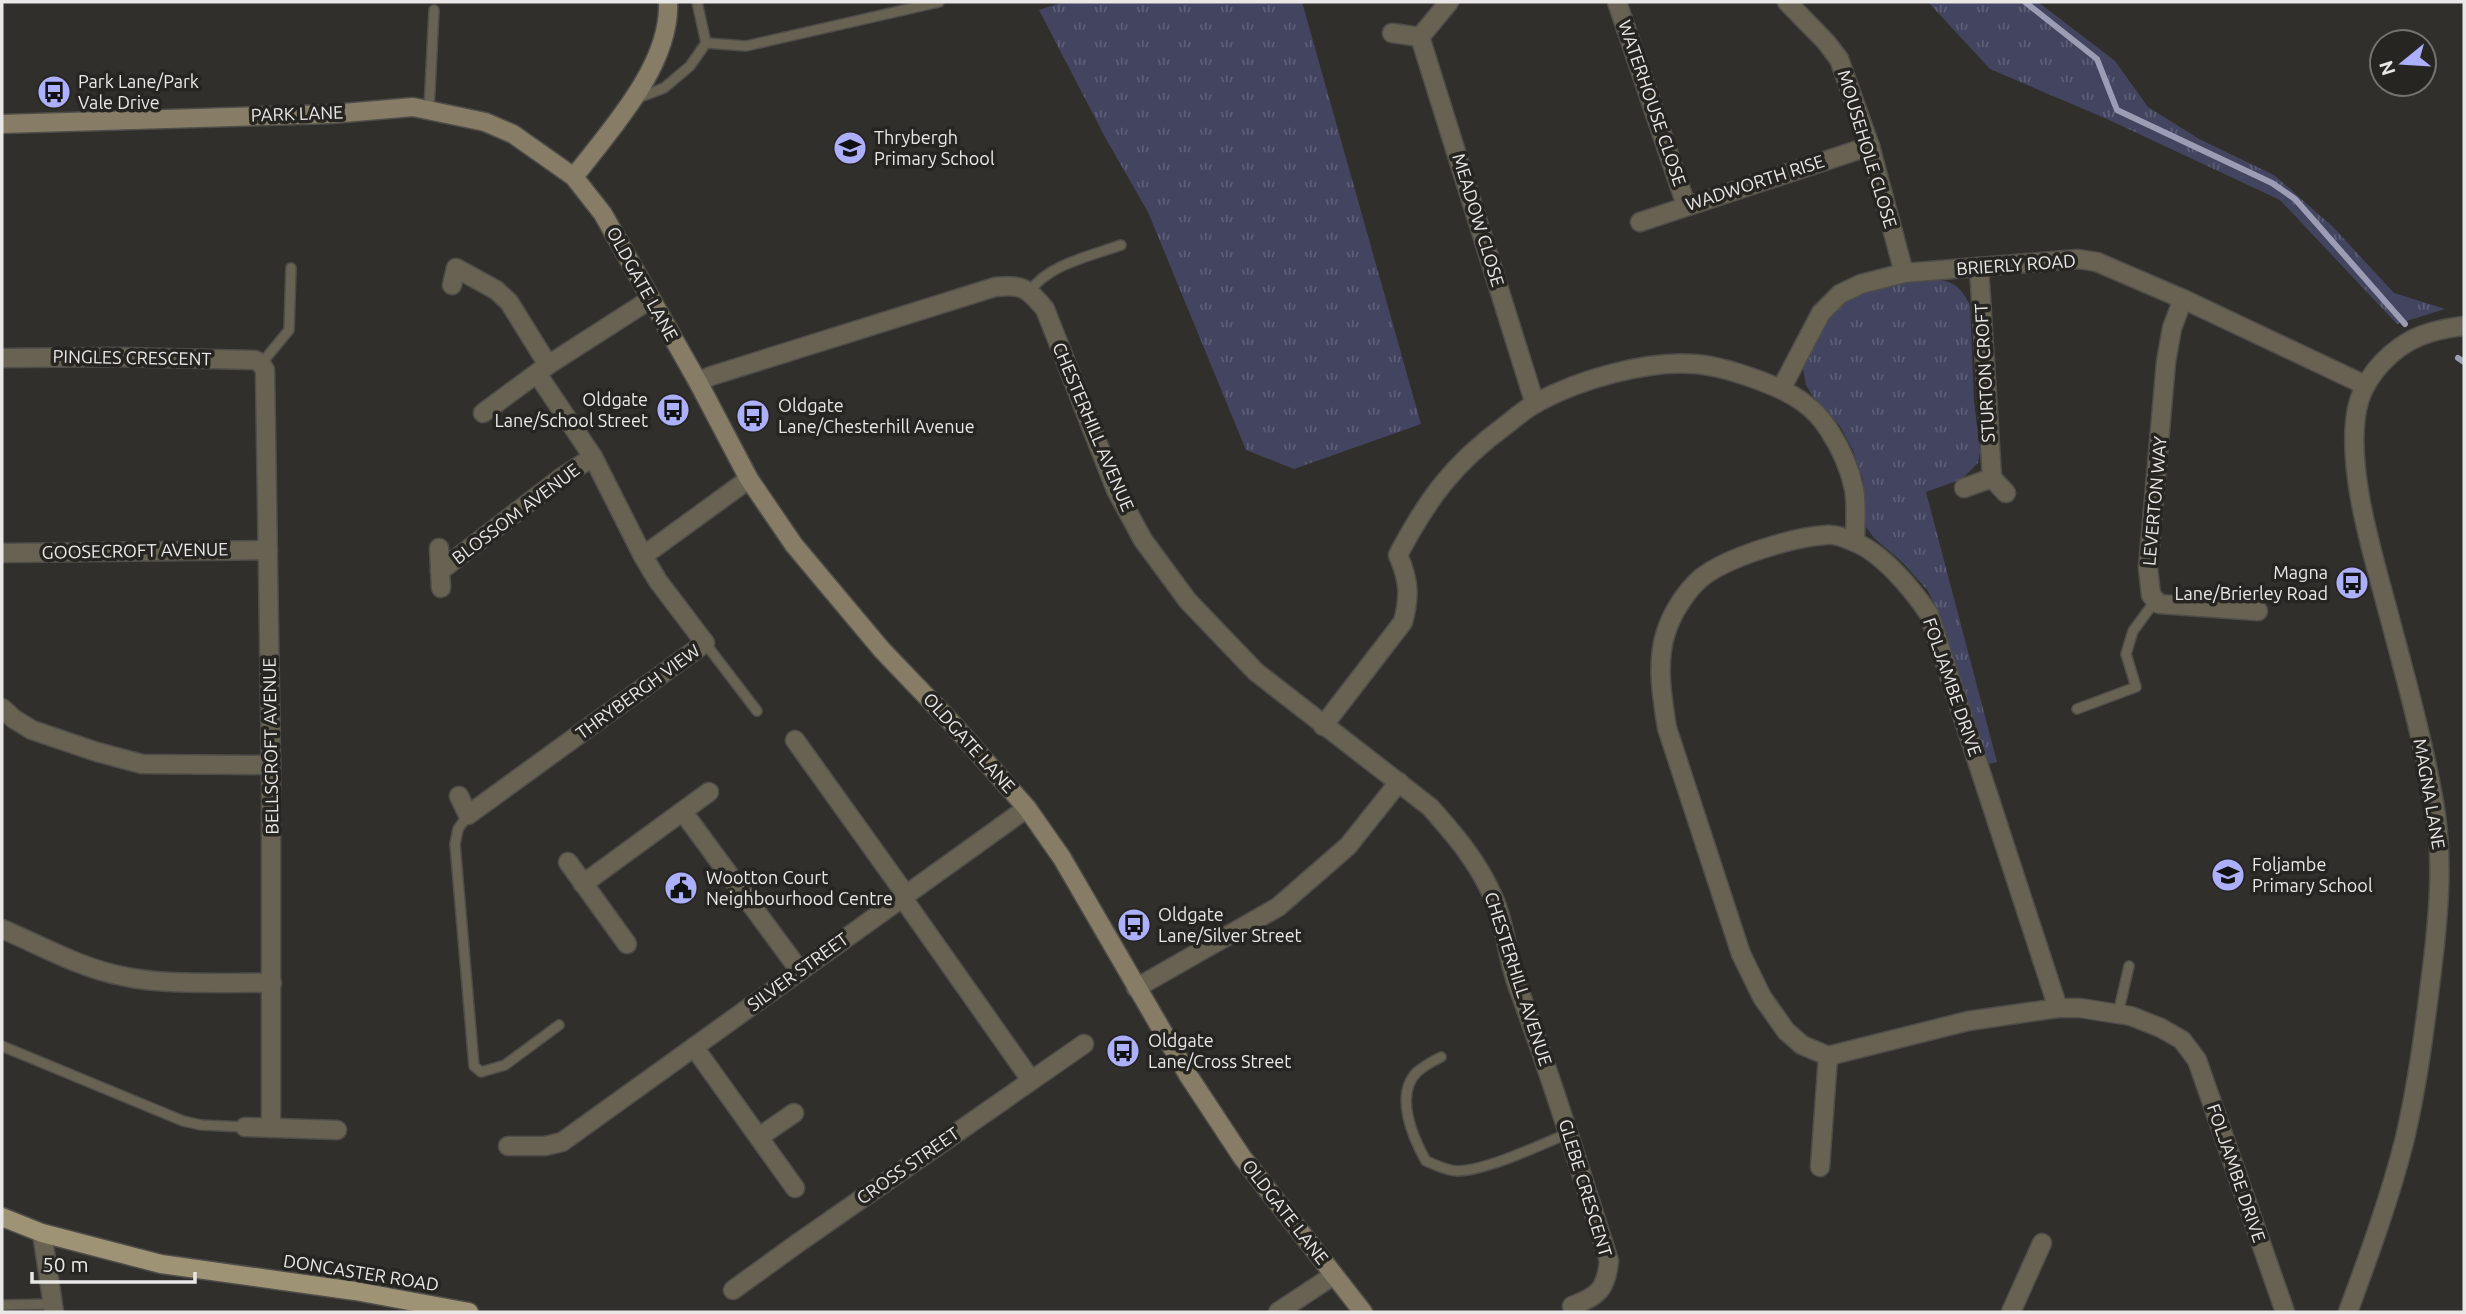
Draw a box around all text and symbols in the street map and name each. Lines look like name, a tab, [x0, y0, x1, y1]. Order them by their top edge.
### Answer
street label: WATERHOUSE CLOSE	[1615, 17, 1691, 188]
north arrow	[2368, 28, 2438, 98]
text: N	[2374, 58, 2399, 78]
street label: MOUSEHOLE CLOSE	[1834, 67, 1902, 230]
place label: Park Lane/Park Vale Drive	[78, 71, 199, 112]
bus stop icon: Park Lane/Park Vale Drive	[35, 73, 73, 111]
street label: PARK LANE	[250, 101, 343, 125]
place label: Thrybergh Primary School	[874, 127, 995, 168]
school or university icon: Thrybergh Primary School	[831, 129, 869, 167]
street label: WADWORTH RISE	[1683, 150, 1827, 214]
street label: MEADOW CLOSE	[1449, 151, 1509, 289]
street label: OLDGATE LANE	[603, 223, 682, 344]
street label: BRIERLY ROAD	[1955, 250, 2076, 278]
street label: STURTON CROFT	[1970, 303, 1998, 443]
street label: CHESTERHILL AVENUE	[1049, 339, 1139, 514]
street label: PINGLES CRESCENT	[52, 346, 212, 368]
place label: Oldgate Lane/School Street	[494, 389, 648, 430]
bus stop icon: Oldgate Lane/School Street	[654, 391, 692, 429]
place label: Oldgate Lane/Chesterhill Avenue	[778, 395, 975, 436]
bus stop icon: Oldgate Lane/Chesterhill Avenue	[734, 397, 772, 435]
street label: LEVERTON WAY	[2138, 435, 2170, 567]
street label: BLOSSOM AVENUE	[448, 459, 583, 568]
street label: GOOSECROFT AVENUE	[41, 538, 229, 562]
place label: Magna Lane/Brierley Road	[2174, 562, 2328, 603]
bus stop icon: Magna Lane/Brierley Road	[2333, 564, 2371, 602]
street label: FOLJAMBE DRIVE	[1920, 615, 1986, 758]
street label: THRYBERGH VIEW	[572, 639, 703, 743]
street label: BELLSCROFT AVENUE	[258, 657, 282, 835]
street label: OLDGATE LANE	[920, 688, 1020, 796]
street label: MAGNA LANE	[2410, 737, 2450, 851]
place label: Foljambe Primary School	[2252, 854, 2373, 895]
school or university icon: Foljambe Primary School	[2209, 856, 2247, 894]
place label: Wootton Court Neighbourhood Centre	[706, 867, 893, 908]
public building icon: Wootton Court Neighbourhood Centre	[662, 869, 700, 907]
street label: CHESTERHILL AVENUE	[1481, 889, 1557, 1068]
place label: Oldgate Lane/Silver Street	[1158, 904, 1302, 945]
bus stop icon: Oldgate Lane/Silver Street	[1115, 906, 1153, 944]
street label: SILVER STREET	[743, 928, 852, 1014]
place label: Oldgate Lane/Cross Street	[1148, 1030, 1291, 1071]
bus stop icon: Oldgate Lane/Cross Street	[1104, 1032, 1142, 1070]
street label: FOLJAMBE DRIVE	[2204, 1101, 2270, 1244]
street label: GLEBE CRESCENT	[1556, 1117, 1616, 1259]
street label: CROSS STREET	[853, 1123, 962, 1208]
street label: OLDGATE LANE	[1239, 1155, 1333, 1268]
scale bar	[32, 1240, 194, 1284]
street label: DONCASTER ROAD	[282, 1250, 440, 1294]
text: 50 m	[42, 1252, 89, 1276]

